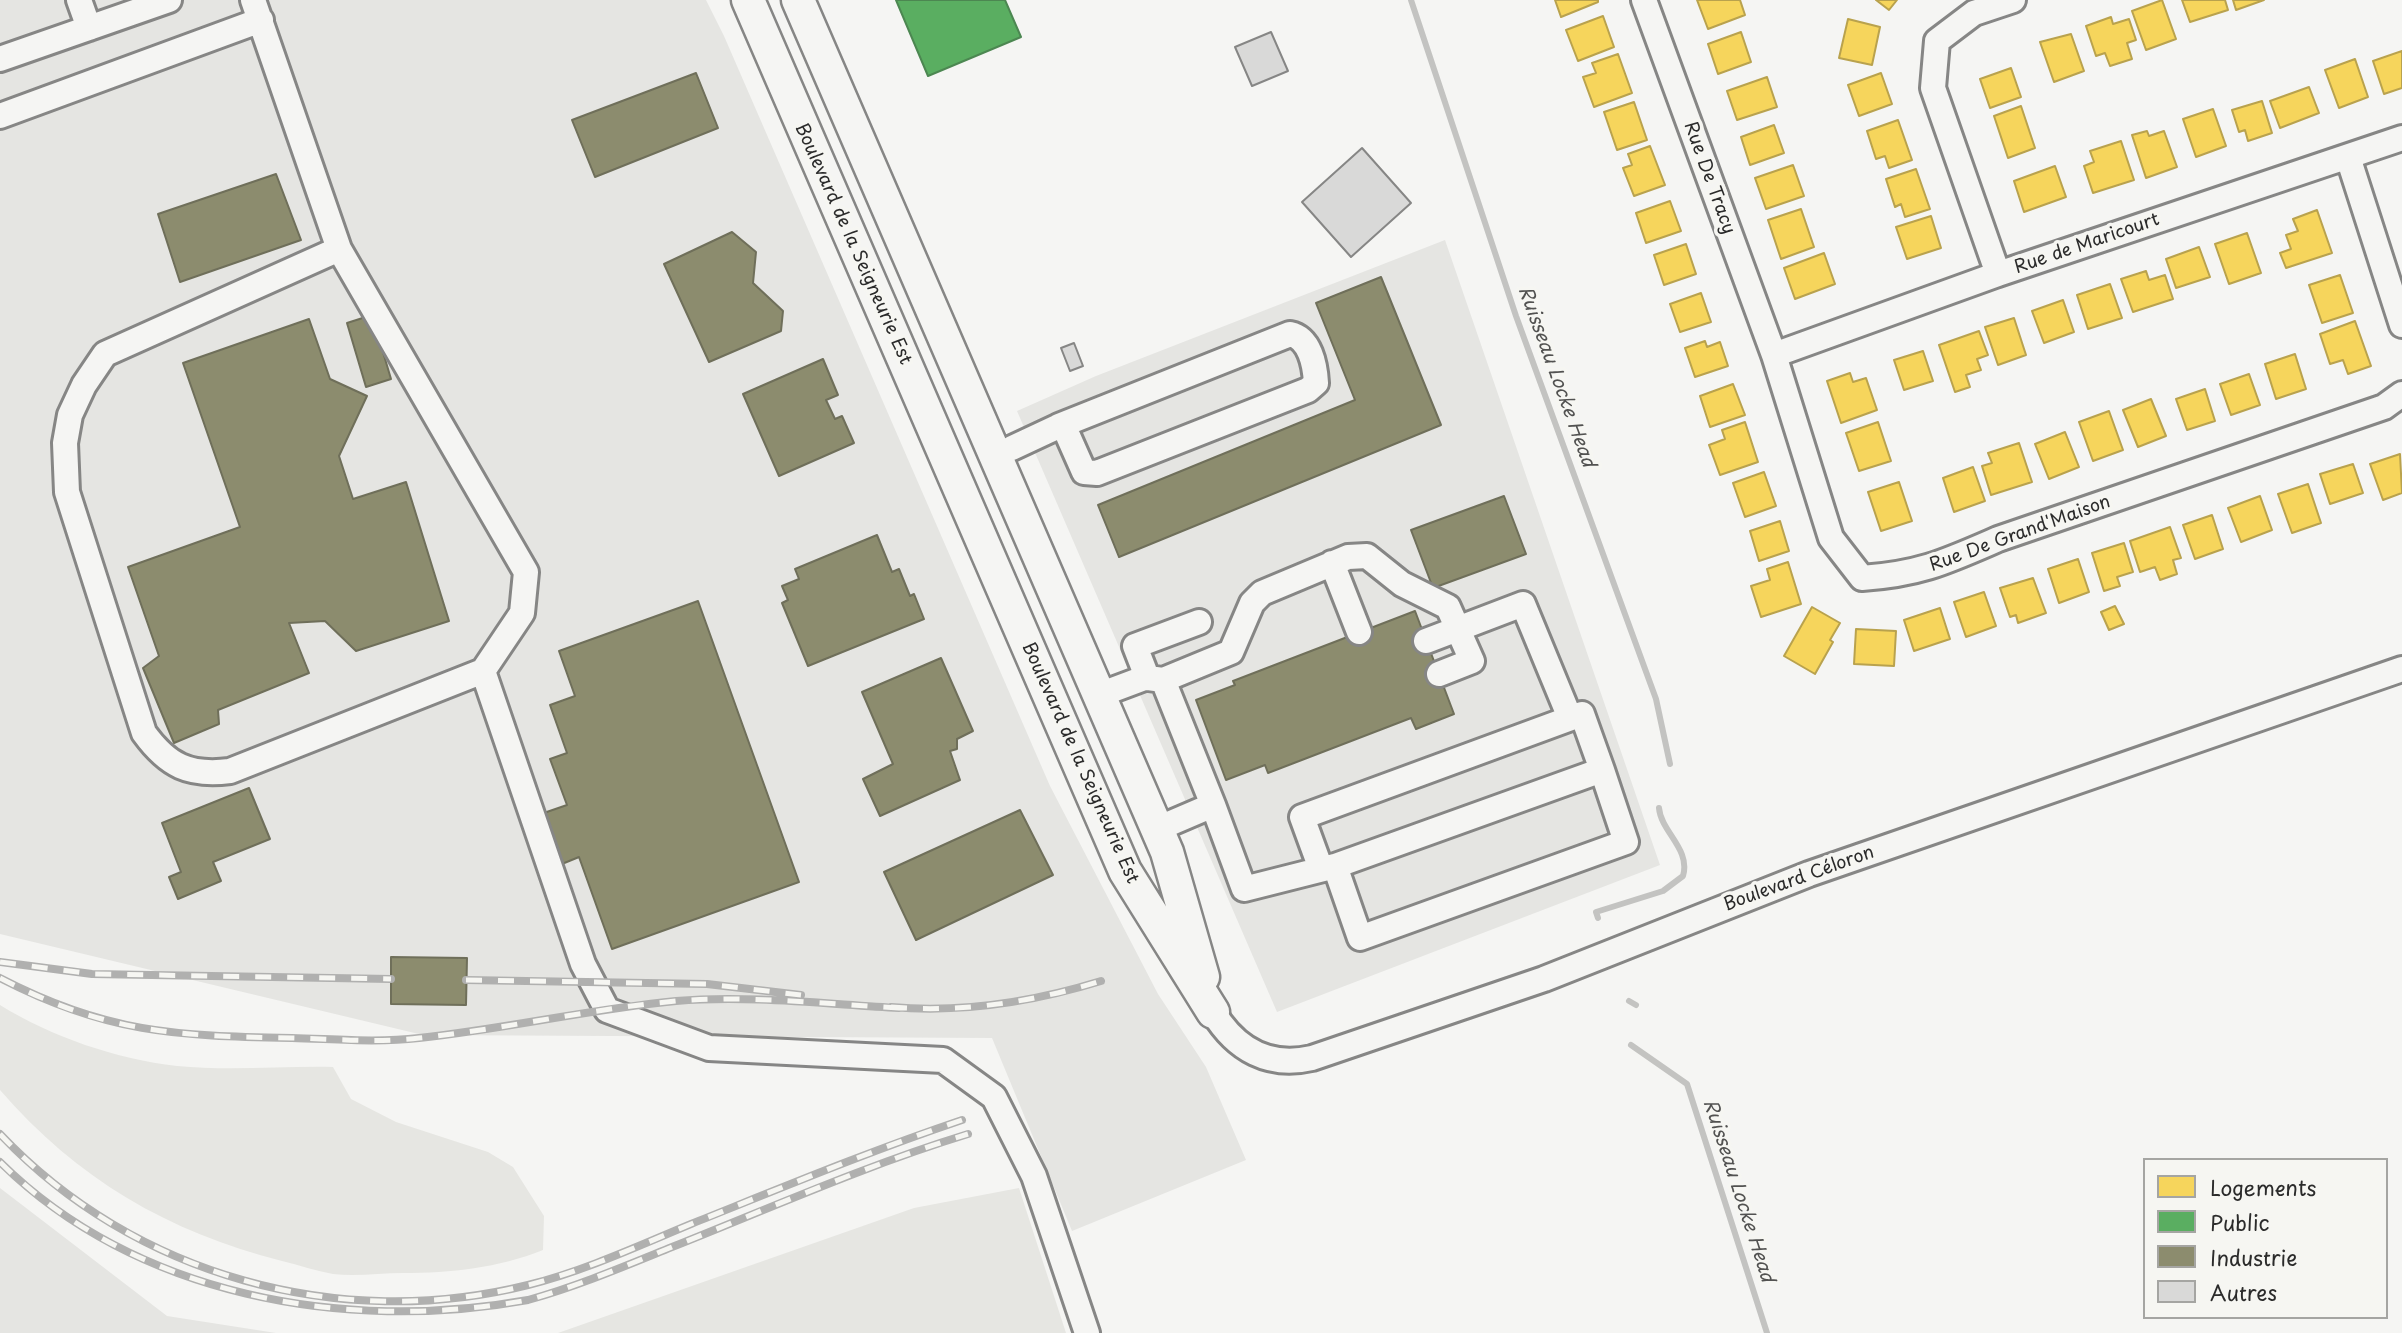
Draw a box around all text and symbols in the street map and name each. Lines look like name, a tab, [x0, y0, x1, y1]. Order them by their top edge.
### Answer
street label: Rue De Tracy	[1679, 119, 1739, 237]
street label: Boulevard de la Seigneurie Est	[790, 120, 916, 368]
street label: Rue de Maricourt	[2012, 209, 2162, 279]
water label: Ruisseau Locke Head	[1513, 283, 1599, 471]
street label: Rue De Grand'Maison	[1927, 491, 2113, 577]
street label: Boulevard de la Seigneurie Est	[1017, 639, 1143, 887]
street label: Boulevard Céloron	[1721, 842, 1877, 916]
water label: Ruisseau Locke Head	[1698, 1097, 1778, 1285]
legend	[2143, 1158, 2388, 1319]
text: Logements	[2210, 1171, 2316, 1203]
text: Public	[2210, 1206, 2270, 1238]
text: Industrie	[2210, 1241, 2297, 1273]
text: Autres	[2210, 1276, 2277, 1308]

